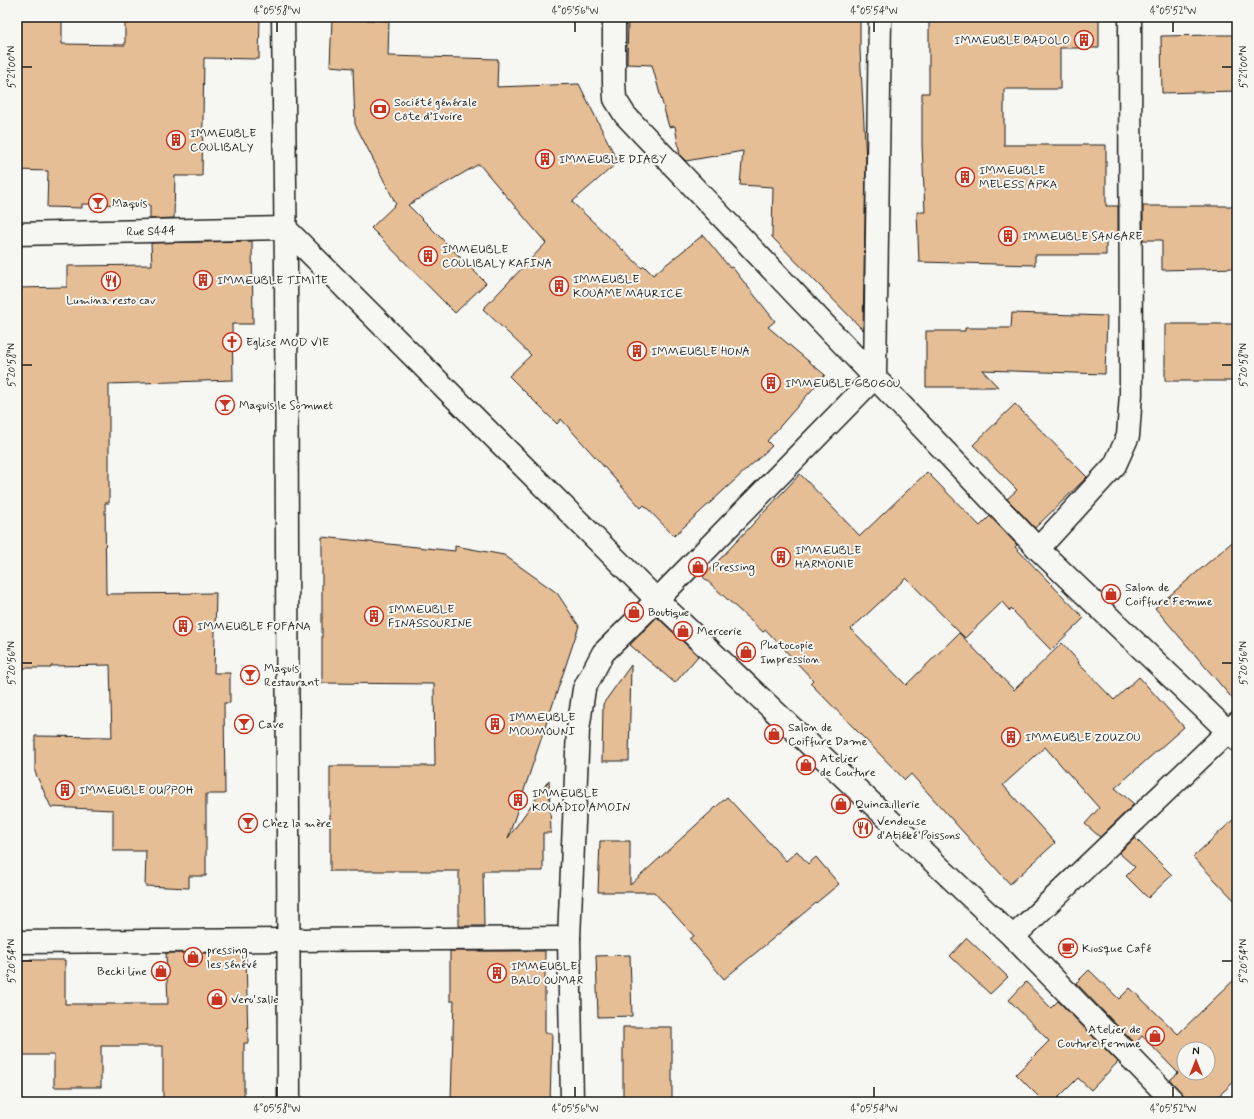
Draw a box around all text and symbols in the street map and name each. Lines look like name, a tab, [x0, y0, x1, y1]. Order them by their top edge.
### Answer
text: 4°05'58"W	[254, 4, 300, 18]
text: 4°05'56"W	[552, 4, 598, 18]
text: 4°05'54"W	[850, 4, 898, 18]
text: 4°05'52"W	[1150, 4, 1196, 18]
building icon: IMMEUBLE BADOLO	[1073, 29, 1095, 51]
place label: IMMEUBLE BADOLO	[954, 33, 1070, 49]
text: 5°21'00"N	[5, 46, 19, 88]
text: 5°21'00"N	[1237, 46, 1251, 88]
place label: Société générale Côte d’Ivoire	[394, 95, 477, 125]
bank icon: Société générale Côte d’Ivoire	[369, 98, 391, 120]
place label: IMMEUBLE COULIBALY	[190, 126, 256, 156]
building icon: IMMEUBLE COULIBALY	[165, 129, 187, 151]
building icon: IMMEUBLE DIABY	[534, 148, 556, 170]
place label: IMMEUBLE DIABY	[559, 152, 667, 168]
place label: IMMEUBLE MELESS APKA	[979, 163, 1058, 193]
building icon: IMMEUBLE MELESS APKA	[954, 166, 976, 188]
bar icon: Maquis	[87, 192, 109, 214]
place label: Maquis	[112, 196, 148, 212]
street label: Rue S444	[126, 223, 176, 241]
building icon: IMMEUBLE SANGARE	[997, 225, 1019, 247]
place label: IMMEUBLE SANGARE	[1022, 229, 1142, 245]
place label: IMMEUBLE COULIBALY KAFINA	[442, 242, 552, 272]
building icon: IMMEUBLE COULIBALY KAFINA	[417, 245, 439, 267]
building icon: IMMEUBLE TIMITE	[192, 269, 214, 291]
restaurant icon: Lumina resto cav	[100, 270, 122, 292]
place label: IMMEUBLE KOUAME MAURICE	[573, 272, 684, 302]
place label: IMMEUBLE TIMITE	[217, 273, 328, 289]
building icon: IMMEUBLE KOUAME MAURICE	[548, 275, 570, 297]
place label: Lumina resto cav	[66, 293, 156, 309]
church icon: Eglise MOD VIE	[221, 331, 243, 353]
place label: Eglise MOD VIE	[246, 335, 329, 351]
building icon: IMMEUBLE HONA	[626, 340, 648, 362]
text: 5°20'58"N	[5, 343, 19, 387]
text: 5°20'58"N	[1237, 343, 1251, 387]
place label: IMMEUBLE HONA	[651, 344, 750, 360]
building icon: IMMEUBLE GBOGOU	[760, 372, 782, 394]
place label: IMMEUBLE GBOGOU	[785, 376, 901, 392]
bar icon: Maquis le Sommet	[214, 394, 236, 416]
place label: Maquis le Sommet	[239, 398, 334, 414]
place label: IMMEUBLE HARMONIE	[795, 543, 861, 573]
building icon: IMMEUBLE HARMONIE	[770, 546, 792, 568]
shop icon: Pressing	[687, 556, 709, 578]
place label: Pressing	[712, 560, 755, 576]
place label: Salon de Coiffure Femme	[1125, 580, 1213, 610]
shop icon: Salon de Coiffure Femme	[1100, 583, 1122, 605]
shop icon: Boutique	[623, 601, 645, 623]
place label: IMMEUBLE FINASSOURINE	[388, 602, 472, 632]
building icon: IMMEUBLE FINASSOURINE	[363, 605, 385, 627]
place label: Boutique	[648, 605, 689, 621]
building icon: IMMEUBLE FOFANA	[172, 615, 194, 637]
place label: IMMEUBLE FOFANA	[197, 619, 311, 635]
shop icon: Mercerie	[672, 620, 694, 642]
place label: Mercerie	[697, 624, 742, 640]
place label: Photocopie Impression	[760, 638, 821, 668]
text: 5°20'56"N	[5, 641, 19, 685]
shop icon: Photocopie Impression	[735, 641, 757, 663]
text: 5°20'56"N	[1237, 641, 1251, 685]
place label: Maquis Restaurant	[264, 661, 320, 691]
bar icon: Maquis Restaurant	[239, 664, 261, 686]
place label: IMMEUBLE MOUMOUNI	[509, 710, 575, 740]
bar icon: Cave	[233, 713, 255, 735]
building icon: IMMEUBLE MOUMOUNI	[484, 713, 506, 735]
place label: Cave	[258, 717, 284, 733]
place label: Salon de Coiffure Dame	[788, 720, 868, 750]
shop icon: Salon de Coiffure Dame	[763, 723, 785, 745]
building icon: IMMEUBLE ZOUZOU	[1000, 726, 1022, 748]
place label: IMMEUBLE ZOUZOU	[1025, 730, 1141, 746]
place label: Atelier de Couture	[820, 751, 876, 781]
shop icon: Atelier de Couture	[795, 754, 817, 776]
building icon: IMMEUBLE OUPPOH	[54, 779, 76, 801]
place label: IMMEUBLE OUPPOH	[79, 783, 194, 799]
place label: IMMEUBLE KOUADIO AMOIN	[532, 786, 630, 816]
building icon: IMMEUBLE KOUADIO AMOIN	[507, 789, 529, 811]
shop icon: Quincaillerie	[830, 793, 852, 815]
place label: Quincaillerie	[855, 797, 920, 813]
bar icon: Chez la mère	[237, 812, 259, 834]
place label: Vendeuse d'Atiéké Poissons	[877, 814, 960, 844]
place label: Chez la mère	[262, 816, 332, 832]
restaurant icon: Vendeuse d'Atiéké Poissons	[852, 817, 874, 839]
cafe icon: Kiosque Café	[1057, 937, 1079, 959]
text: 5°20'54"N	[5, 938, 19, 983]
text: 5°20'54"N	[1237, 938, 1251, 983]
place label: Kiosque Café	[1082, 941, 1152, 957]
place label: pressing les sénévé	[207, 943, 257, 973]
shop icon: pressing les sénévé	[182, 946, 204, 968]
place label: IMMEUBLE BALO OUMAR	[511, 959, 583, 989]
shop icon: Becki line	[150, 960, 172, 982]
building icon: IMMEUBLE BALO OUMAR	[486, 962, 508, 984]
place label: Becki line	[97, 964, 147, 980]
shop icon: Vero'salle	[206, 988, 228, 1010]
place label: Vero'salle	[231, 992, 279, 1008]
place label: Atelier de Couture Femme	[1057, 1022, 1141, 1052]
shop icon: Atelier de Couture Femme	[1144, 1025, 1166, 1047]
north arrow	[1176, 1041, 1216, 1081]
text: N	[1192, 1045, 1200, 1059]
text: 4°05'58"W	[254, 1102, 300, 1116]
text: 4°05'56"W	[552, 1102, 598, 1116]
text: 4°05'54"W	[850, 1102, 898, 1116]
text: 4°05'52"W	[1150, 1102, 1196, 1116]

